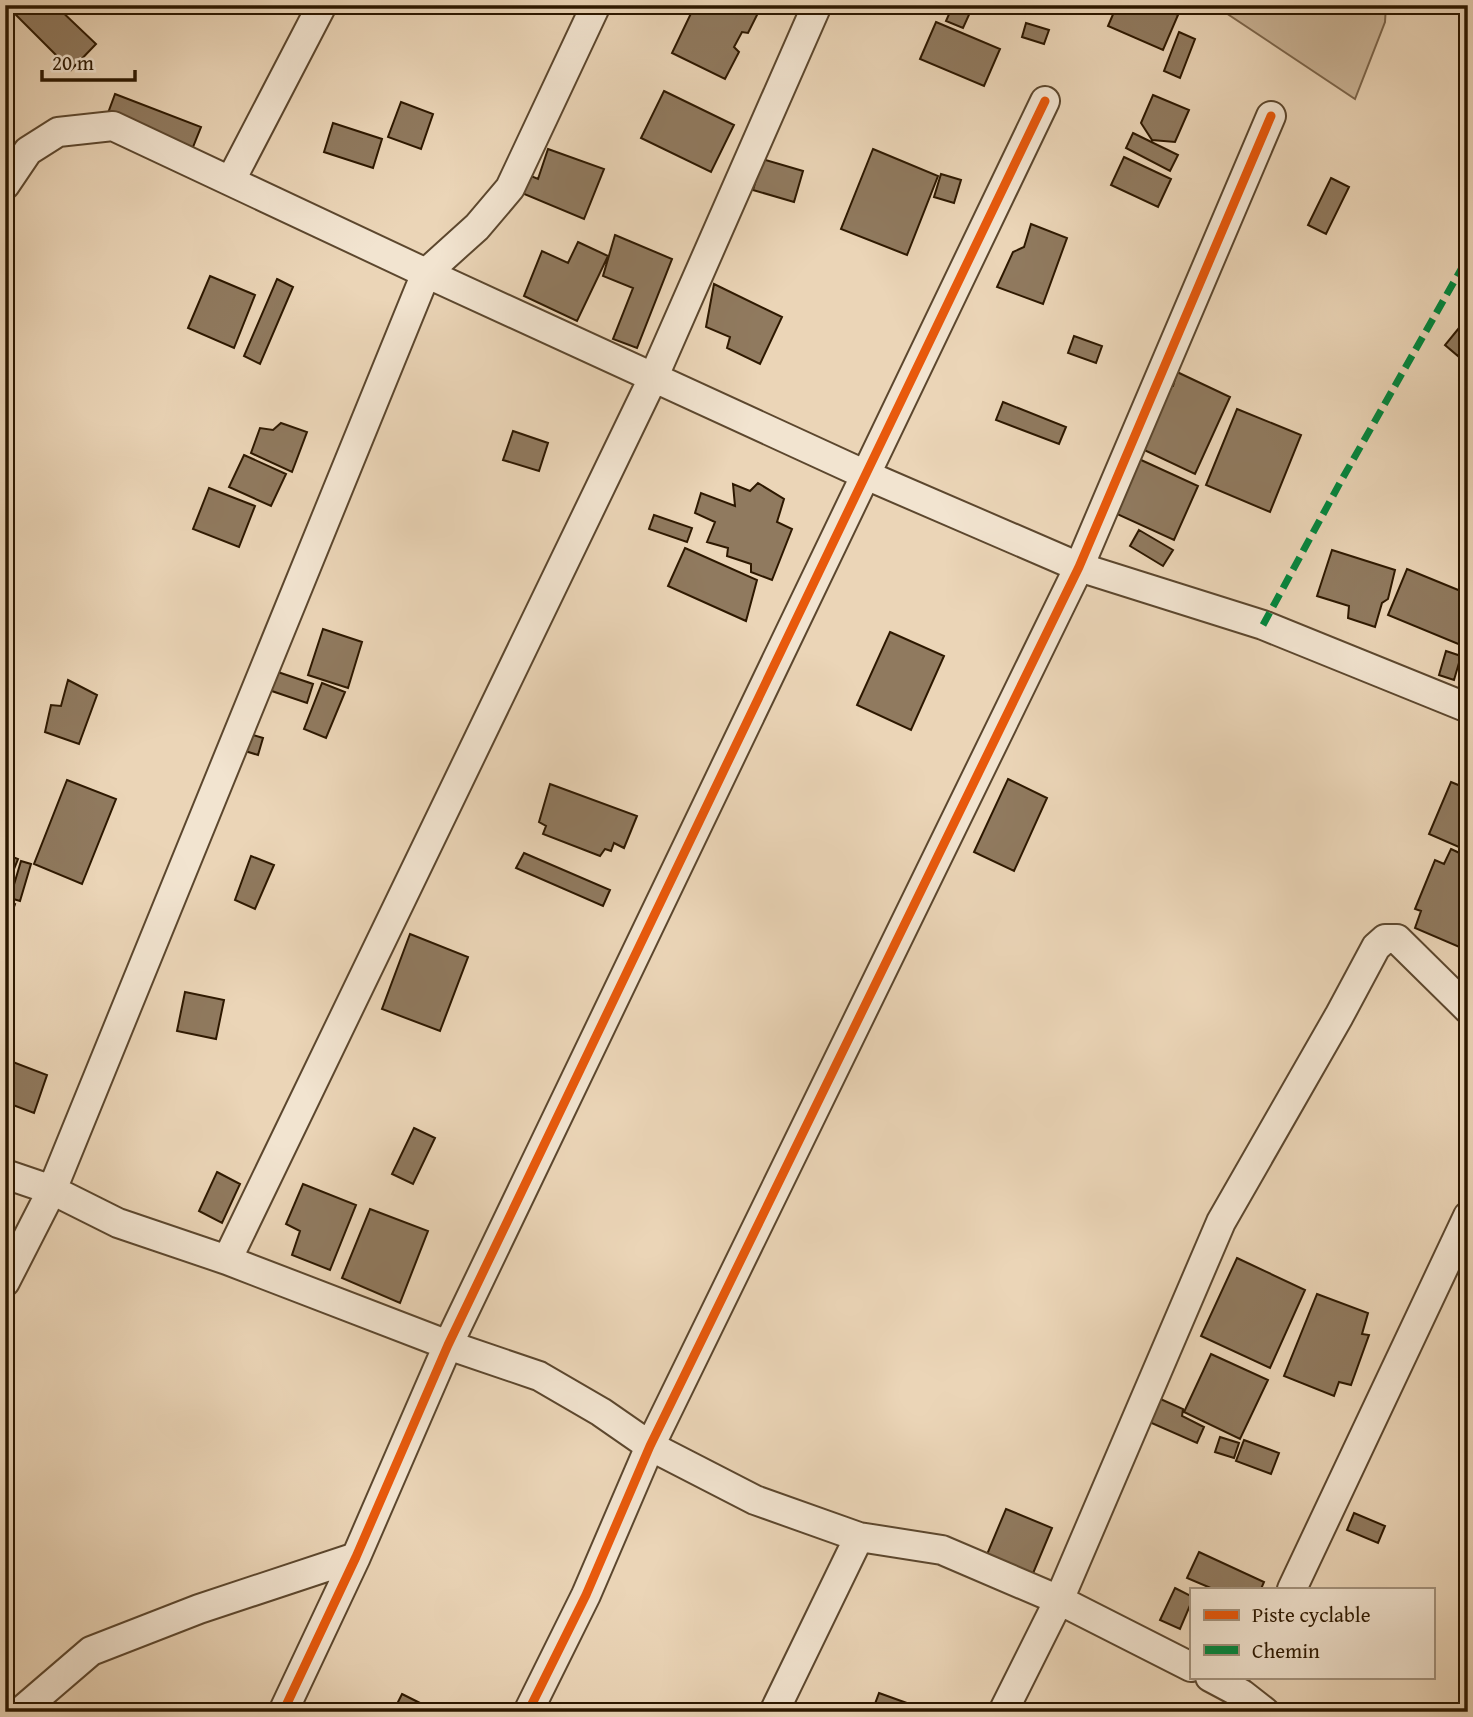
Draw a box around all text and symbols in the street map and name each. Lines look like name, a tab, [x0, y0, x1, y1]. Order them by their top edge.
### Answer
scale bar	[42, 38, 135, 82]
text: 20 m	[52, 47, 94, 78]
legend	[1190, 1588, 1434, 1678]
text: Piste cyclable	[1252, 1599, 1371, 1630]
text: Chemin	[1252, 1635, 1320, 1666]

